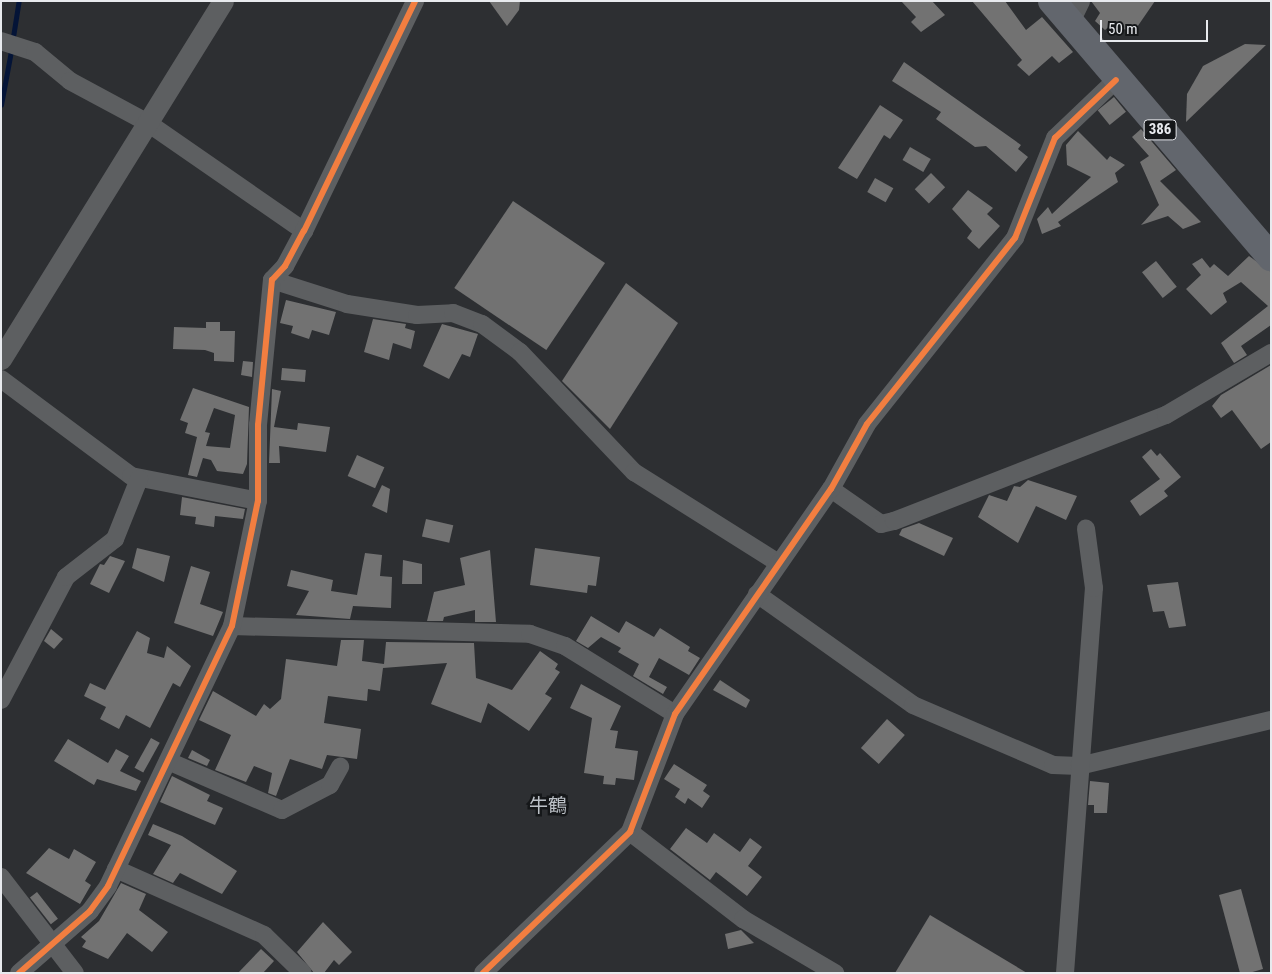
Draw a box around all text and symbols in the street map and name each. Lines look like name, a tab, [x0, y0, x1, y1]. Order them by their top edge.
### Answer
scale bar	[1102, 10, 1210, 42]
text: 50 m	[1108, 20, 1138, 38]
road number: 386	[1142, 118, 1178, 142]
district label: 牛鶴	[529, 795, 567, 817]

